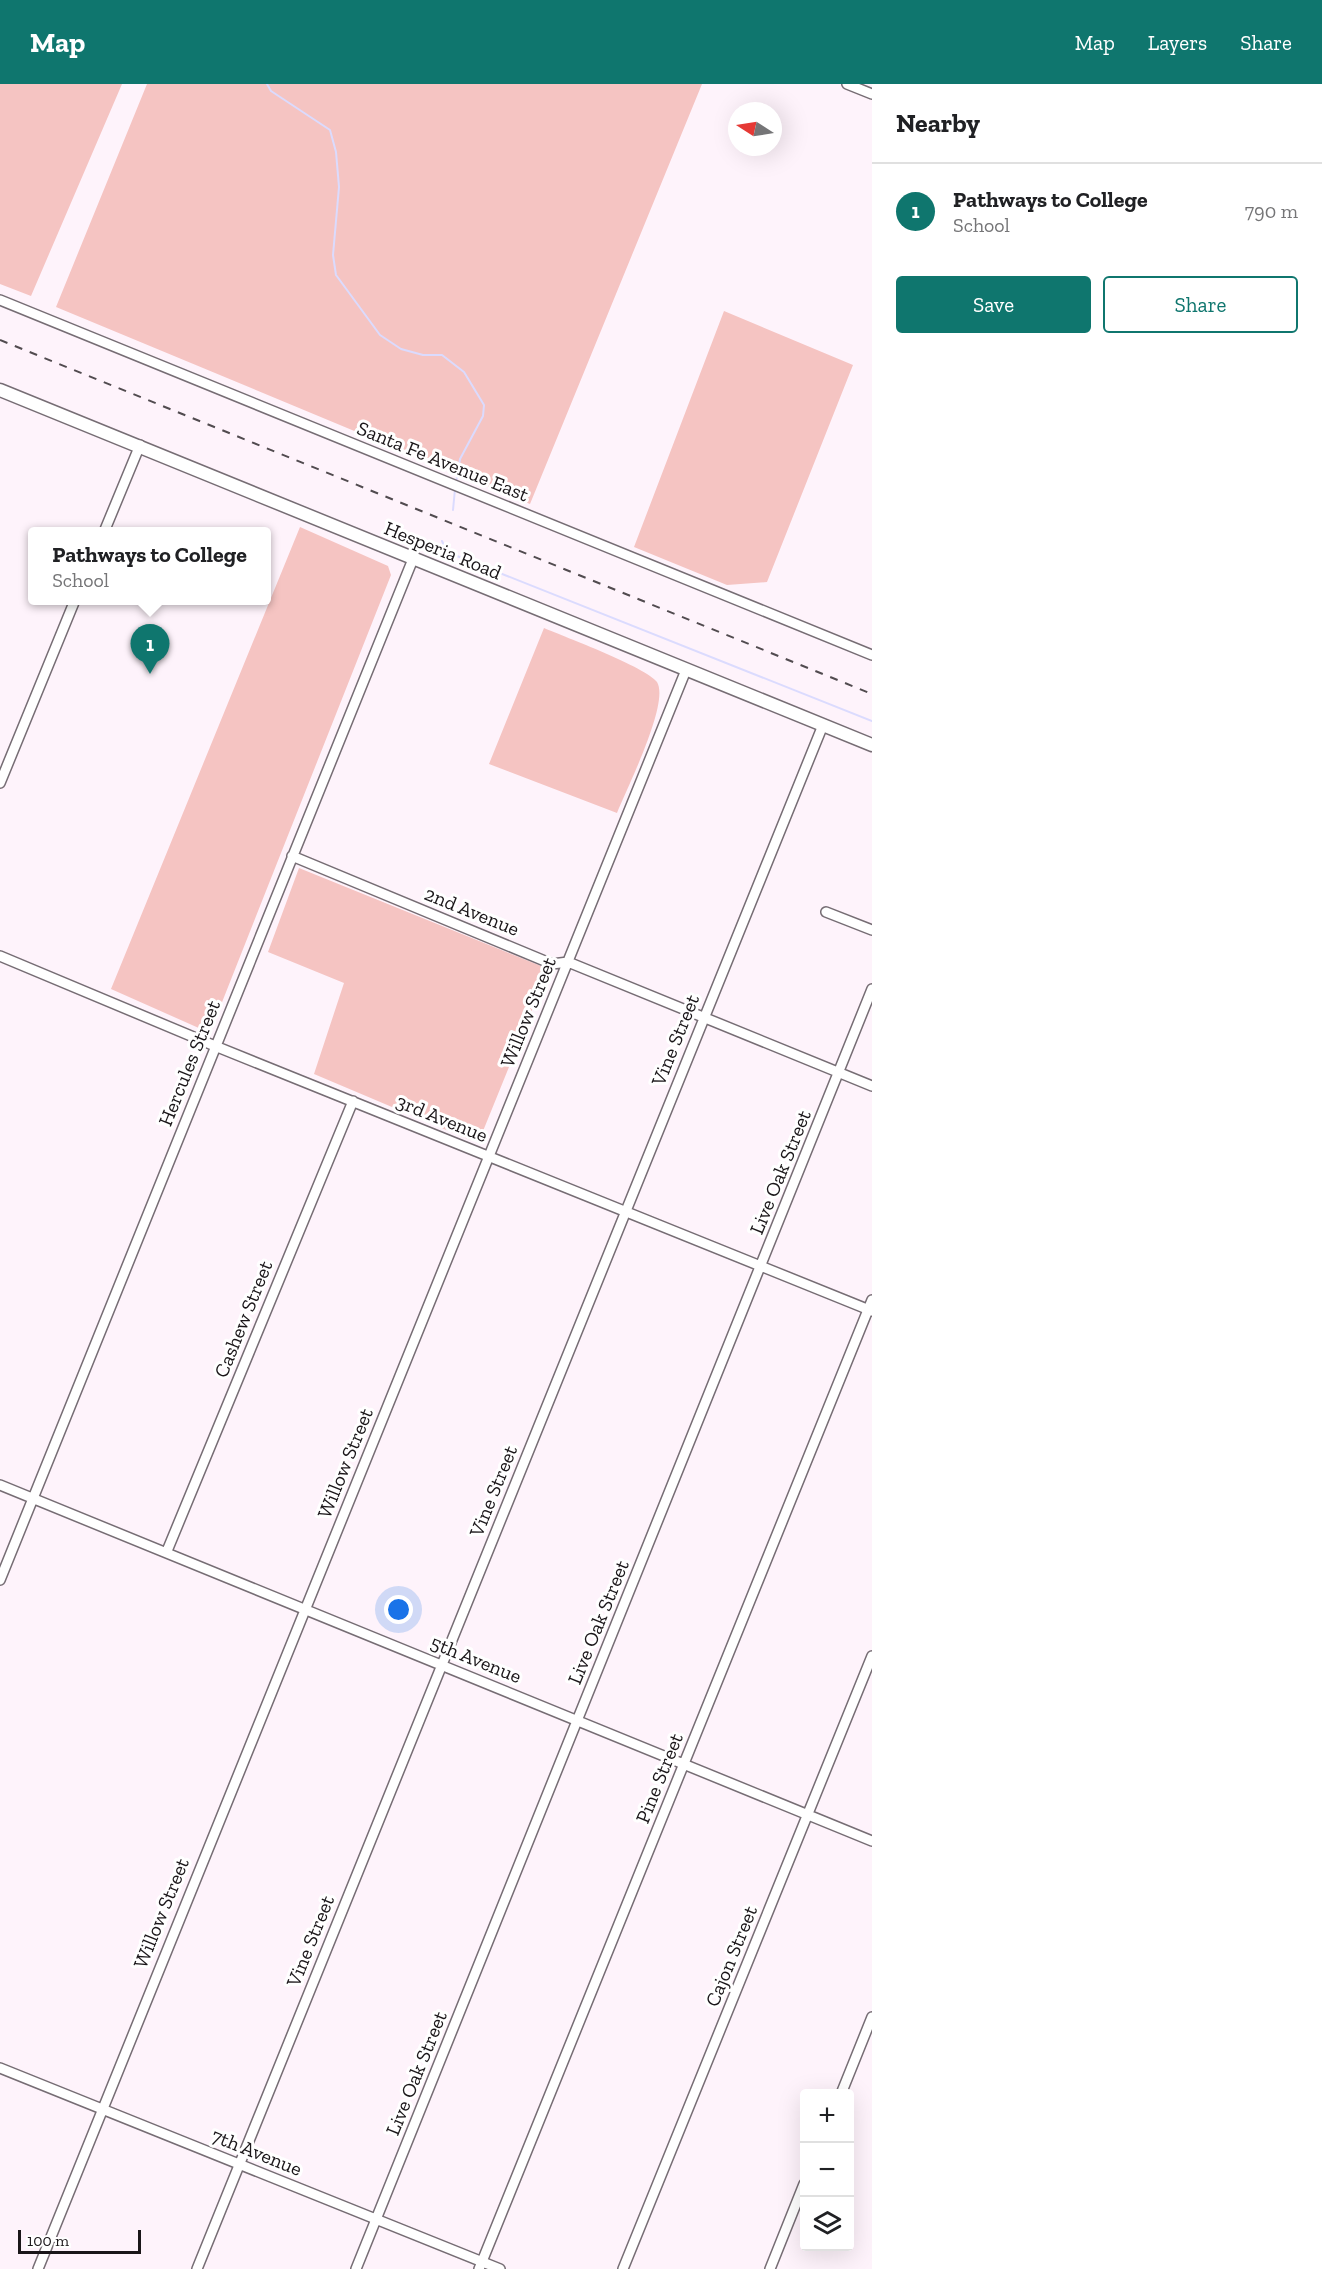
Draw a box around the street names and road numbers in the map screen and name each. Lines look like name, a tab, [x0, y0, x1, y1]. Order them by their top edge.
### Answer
street label: Santa Fe Avenue East	[354, 416, 533, 507]
street label: Hesperia Road	[381, 516, 505, 584]
street label: 2nd Avenue	[421, 881, 523, 941]
street label: Willow Street	[495, 953, 561, 1071]
street label: Vine Street	[645, 990, 704, 1090]
street label: Hercules Street	[153, 996, 225, 1129]
street label: 3rd Avenue	[393, 1089, 491, 1147]
street label: Live Oak Street	[744, 1106, 816, 1238]
street label: Cashew Street	[209, 1257, 278, 1381]
street label: Willow Street	[312, 1404, 378, 1522]
street label: Vine Street	[463, 1441, 522, 1541]
street label: Live Oak Street	[562, 1556, 634, 1688]
street label: 5th Avenue	[427, 1630, 525, 1688]
street label: Pine Street	[630, 1729, 688, 1827]
street label: Willow Street	[128, 1854, 194, 1972]
street label: Vine Street	[280, 1891, 339, 1991]
street label: Cajon Street	[700, 1902, 762, 2010]
street label: Live Oak Street	[380, 2007, 452, 2139]
street label: 7th Avenue	[208, 2123, 306, 2181]

